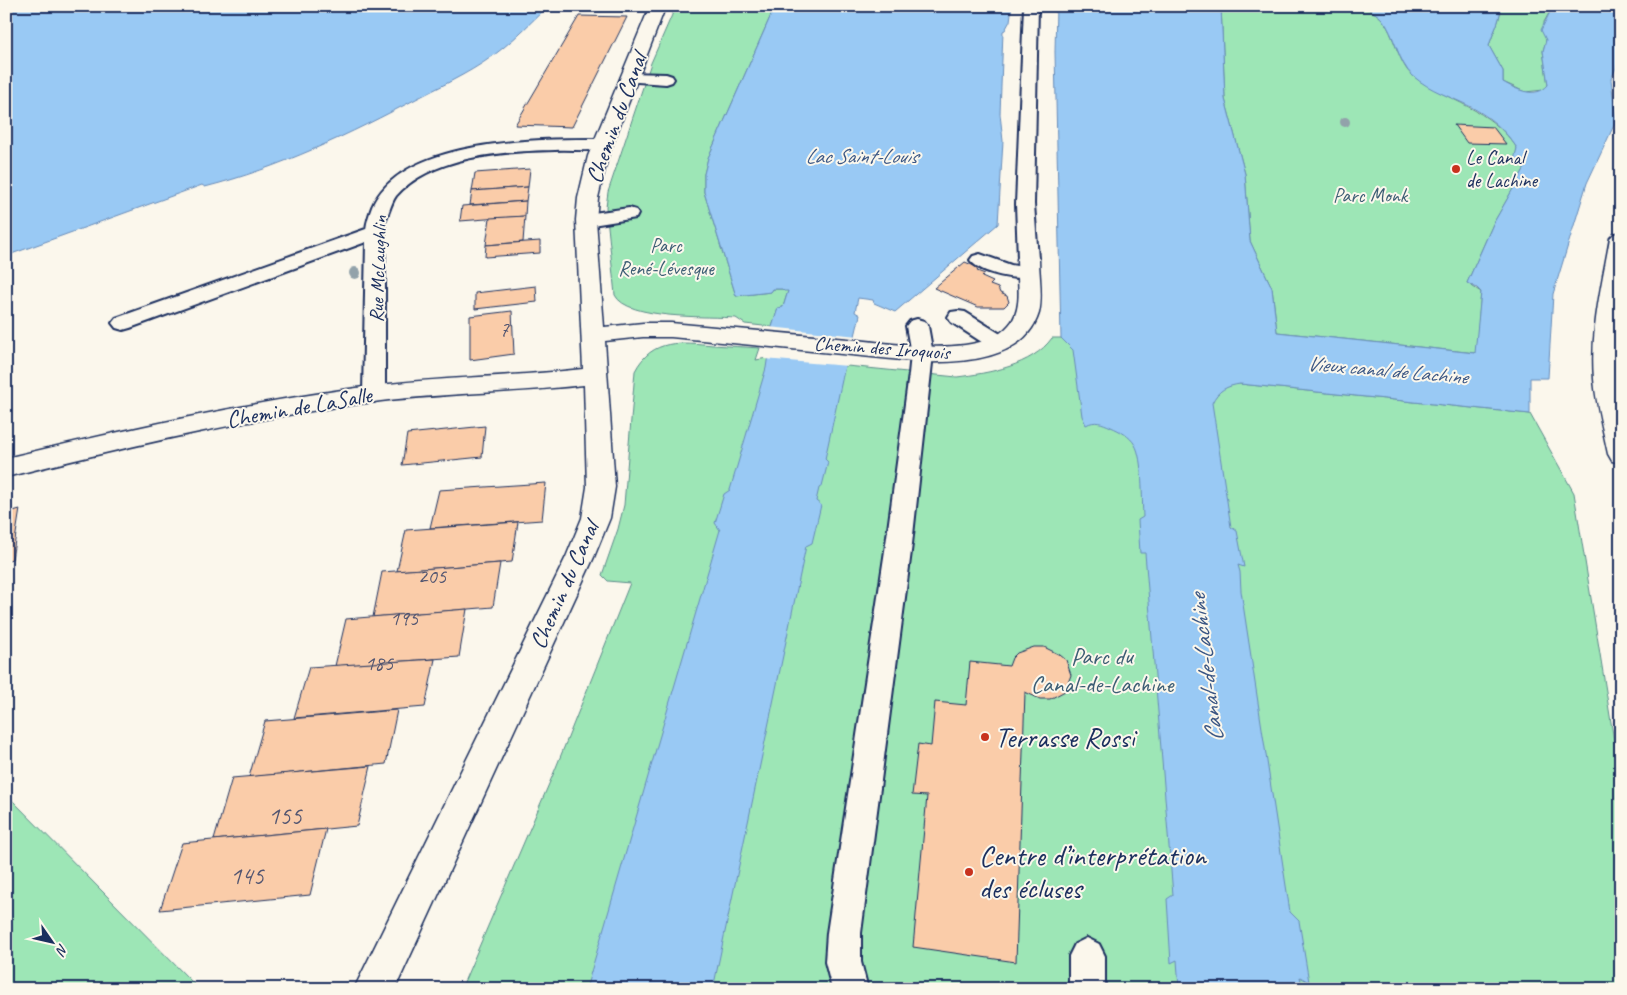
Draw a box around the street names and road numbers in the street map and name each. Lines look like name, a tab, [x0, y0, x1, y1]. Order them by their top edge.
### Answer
street label: Chemin du Canal	[579, 45, 655, 187]
street label: Rue McLaughlin	[364, 214, 392, 323]
street label: Chemin des Iroquois	[813, 331, 953, 365]
street label: Chemin de LaSalle	[224, 379, 376, 435]
street label: Chemin du Canal	[523, 513, 607, 653]

